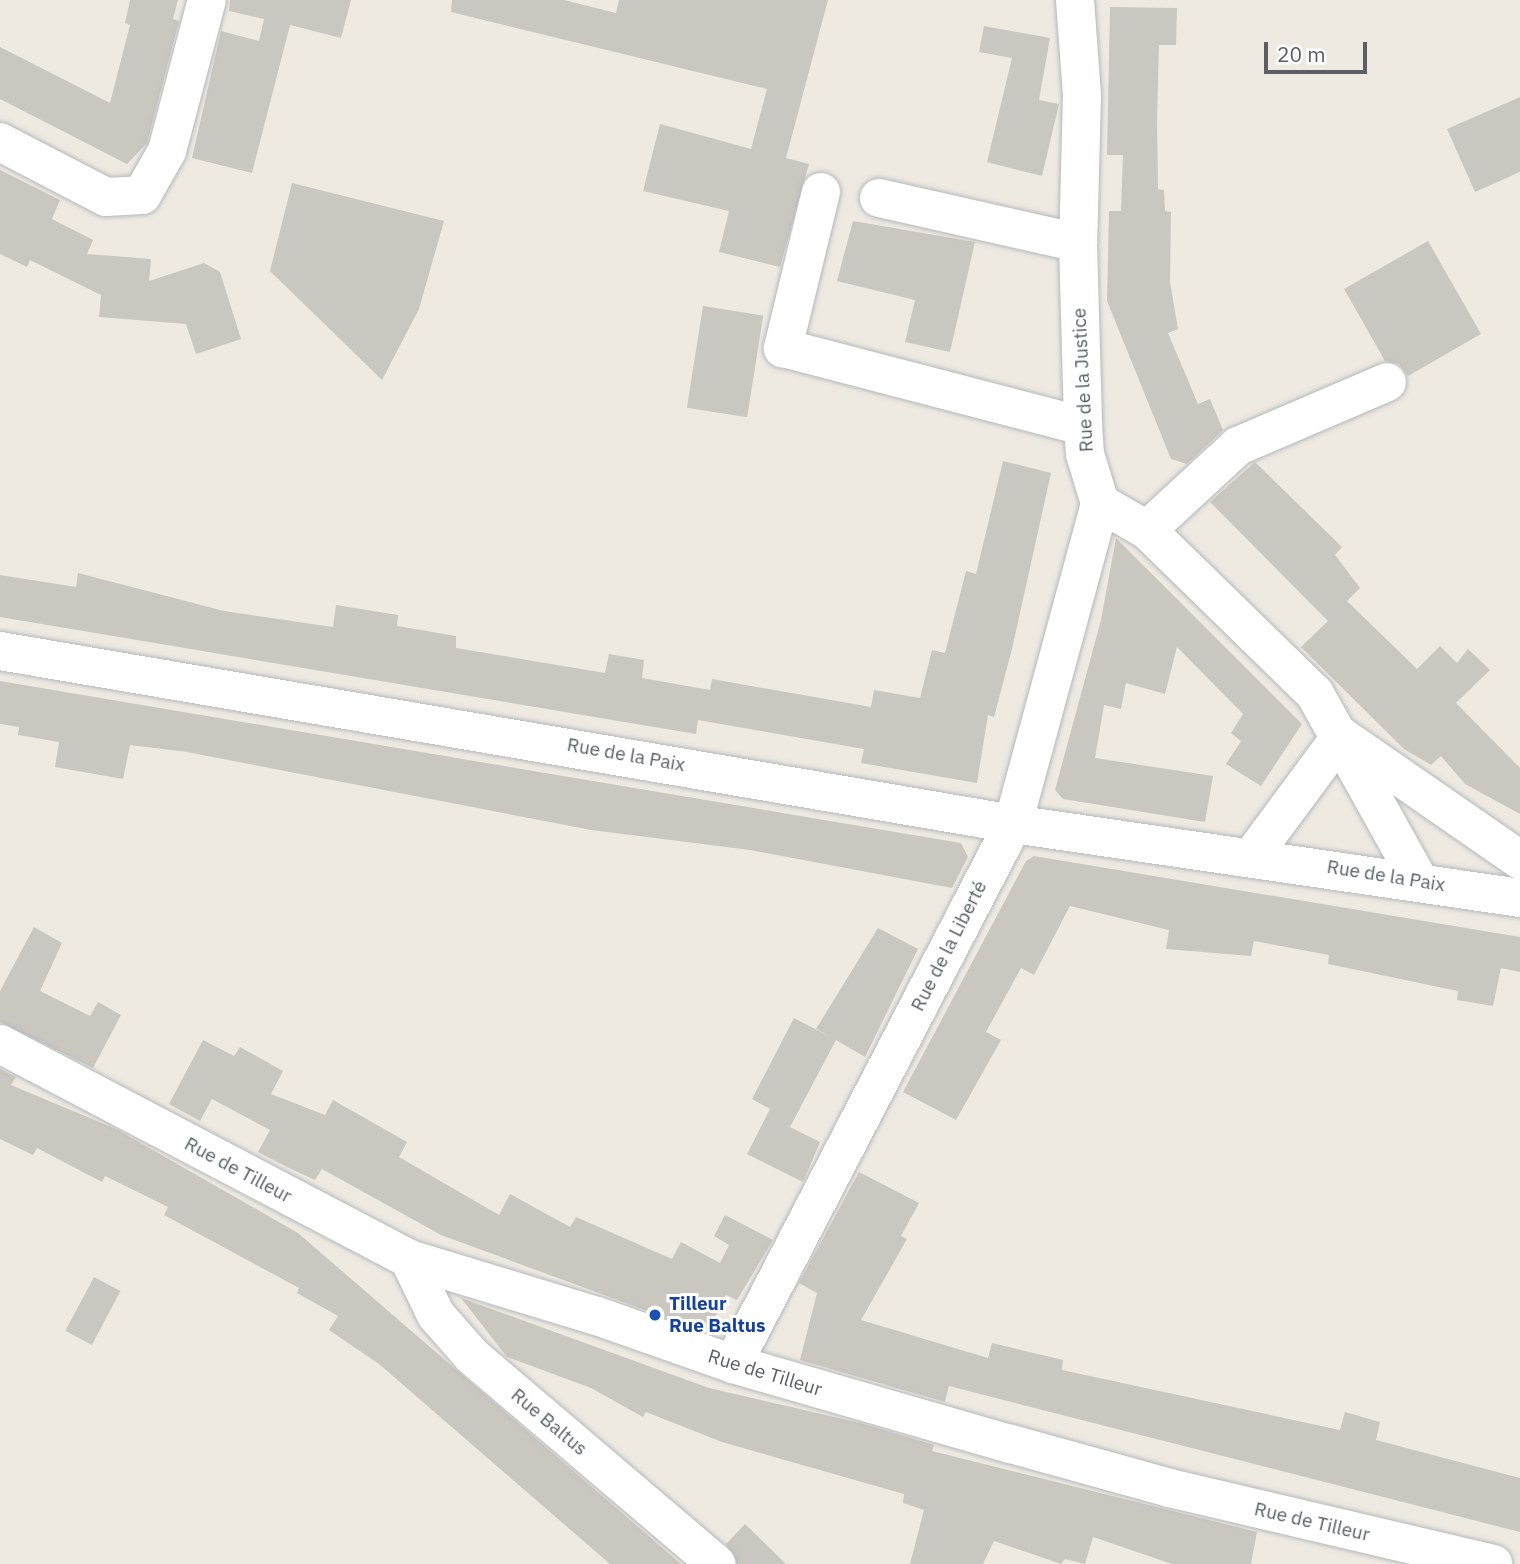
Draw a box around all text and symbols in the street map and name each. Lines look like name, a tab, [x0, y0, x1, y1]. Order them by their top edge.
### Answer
scale bar	[1268, 28, 1371, 72]
text: 20 m	[1277, 40, 1326, 68]
street label: Rue de la Justice	[1068, 307, 1098, 453]
street label: Rue de la Paix	[565, 733, 687, 777]
street label: Rue de la Paix	[1325, 855, 1447, 897]
street label: Rue de la Liberté	[906, 877, 992, 1015]
street label: Rue de Tilleur	[181, 1132, 295, 1208]
place label: Tilleur Rue Baltus	[669, 1293, 766, 1337]
marker: Tilleur Rue Baltus	[647, 1307, 663, 1323]
street label: Rue de Tilleur	[705, 1345, 825, 1401]
street label: Rue Baltus	[506, 1384, 592, 1460]
street label: Rue de Tilleur	[1252, 1498, 1372, 1546]

